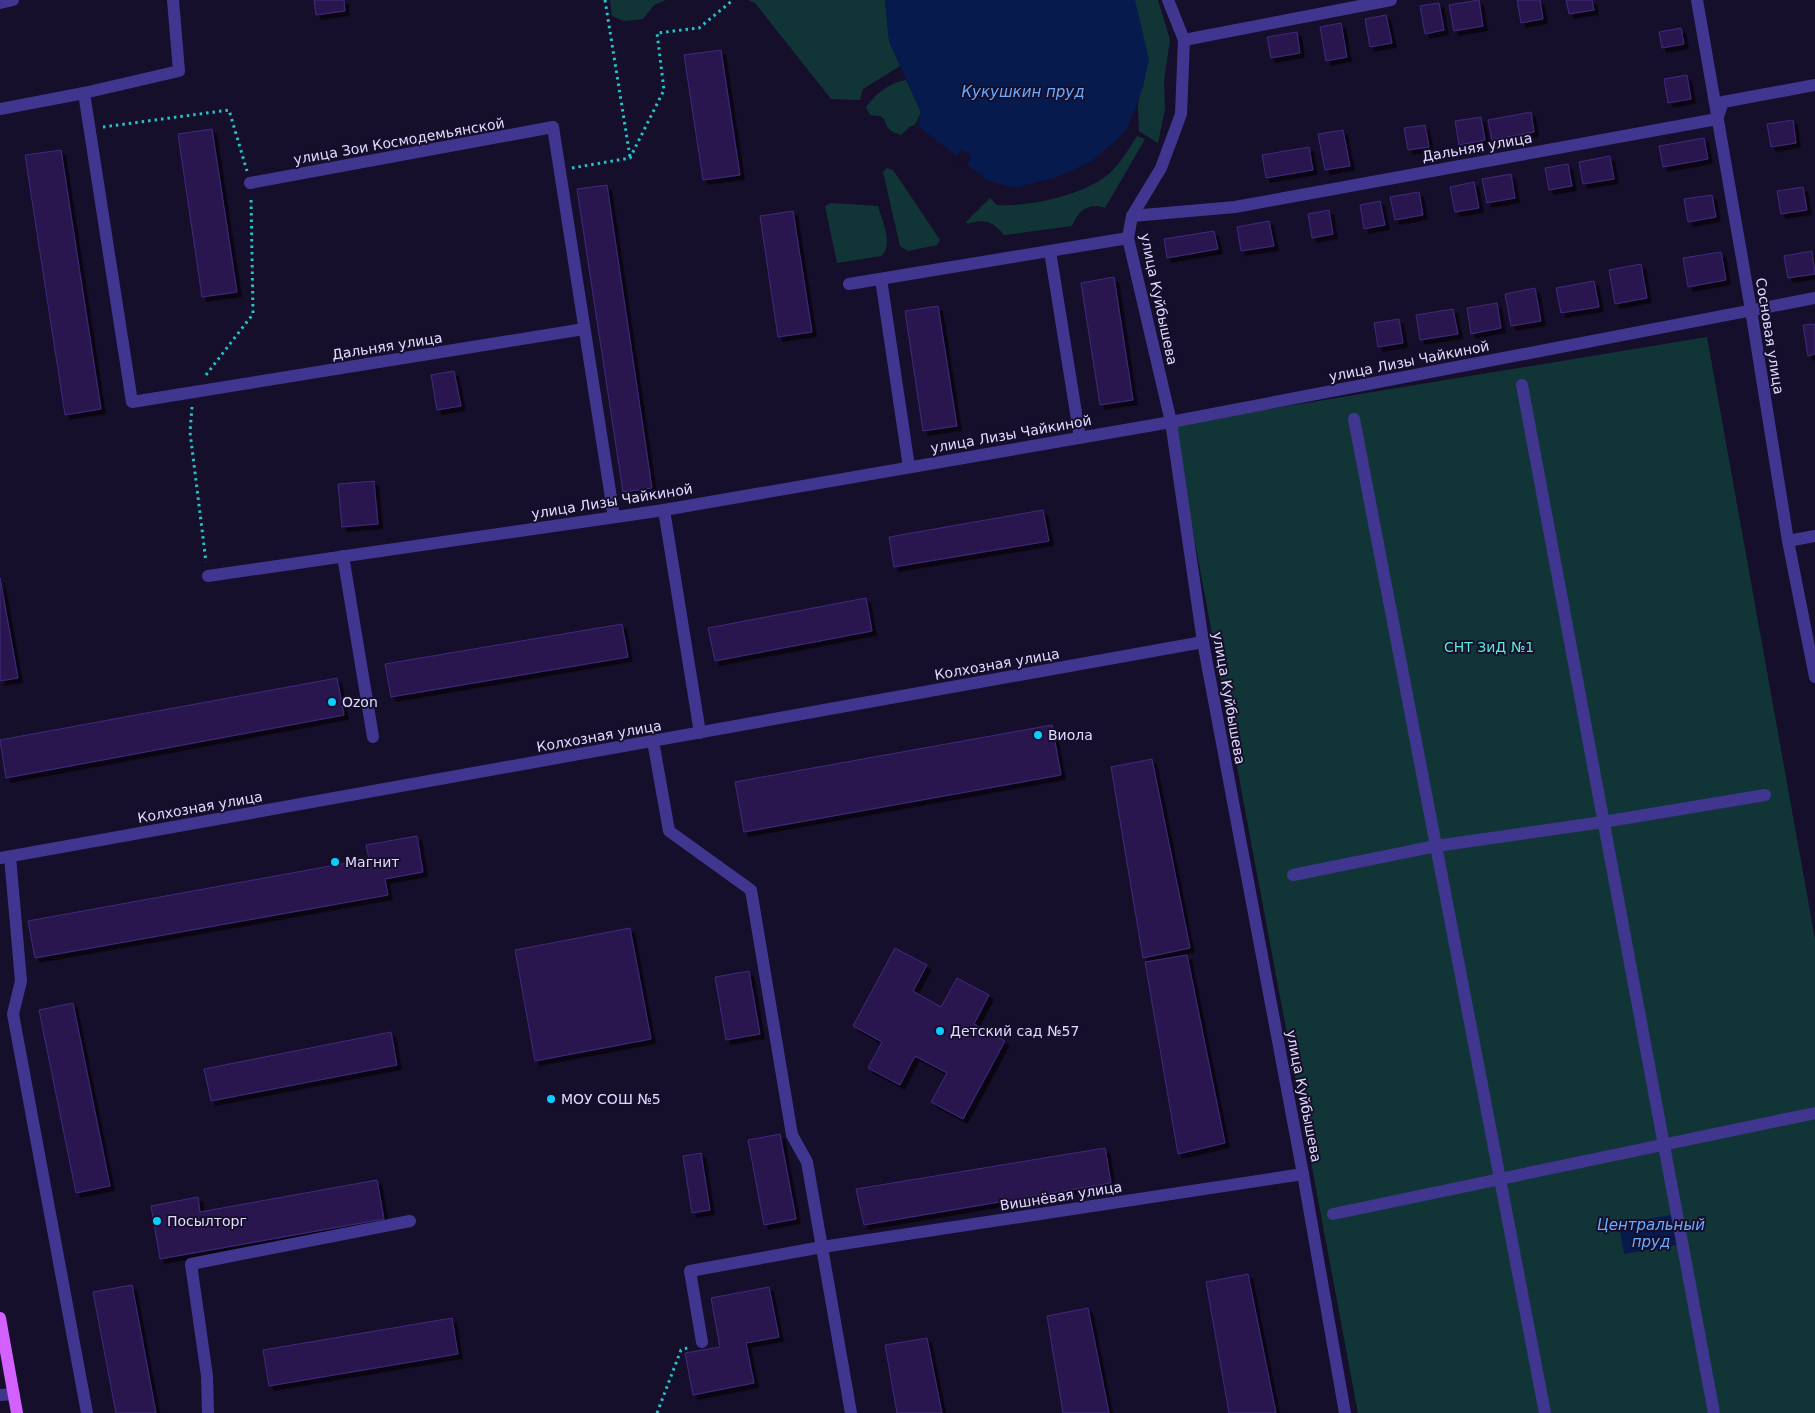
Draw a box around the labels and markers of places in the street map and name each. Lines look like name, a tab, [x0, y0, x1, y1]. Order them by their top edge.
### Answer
place label: Ozon	[342, 694, 378, 710]
marker: Ozon	[326, 696, 338, 708]
place label: Виола	[1048, 727, 1093, 743]
marker: Виола	[1032, 729, 1044, 741]
place label: Магнит	[345, 854, 399, 870]
marker: Магнит	[329, 856, 341, 868]
place label: Детский сад №57	[950, 1023, 1079, 1039]
marker: Детский сад №57	[934, 1025, 946, 1037]
place label: МОУ СОШ №5	[561, 1091, 661, 1107]
marker: МОУ СОШ №5	[545, 1093, 557, 1105]
place label: Посылторг	[167, 1213, 247, 1229]
marker: Посылторг	[151, 1215, 163, 1227]

